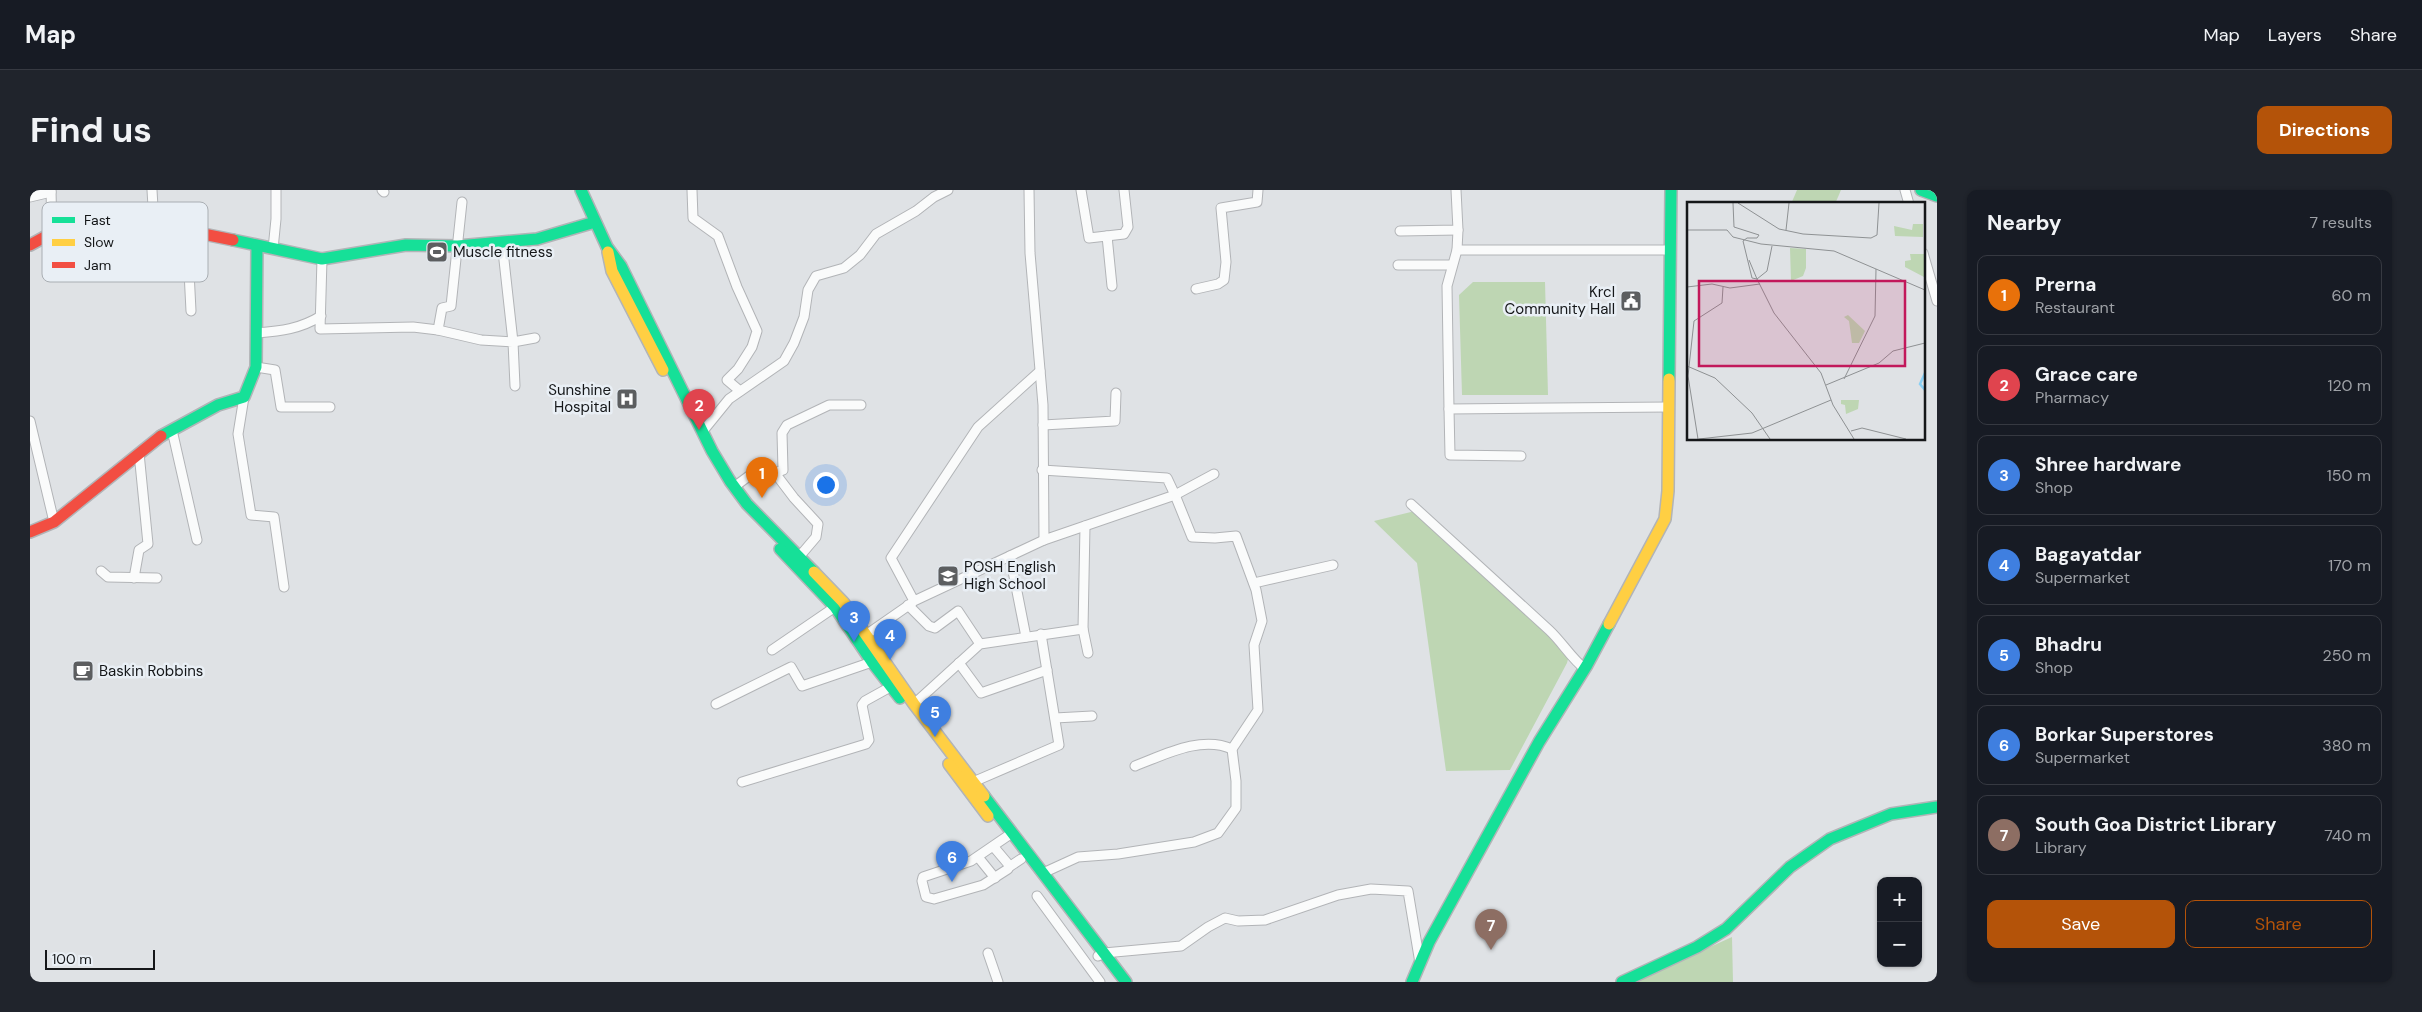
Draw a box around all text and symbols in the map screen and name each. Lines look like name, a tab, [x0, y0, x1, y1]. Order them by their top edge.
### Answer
text: Map	[25, 19, 76, 50]
text: Map	[2204, 23, 2240, 47]
text: Layers	[2268, 23, 2322, 47]
text: Share	[2350, 23, 2397, 47]
button: Directions	[2257, 106, 2392, 154]
text: Find us	[30, 107, 152, 153]
legend	[42, 202, 208, 282]
inset map	[1687, 202, 1924, 440]
text: Nearby	[1987, 209, 2061, 237]
text: Fast	[84, 211, 111, 229]
text: 7 results	[2309, 212, 2372, 233]
text: Slow	[84, 233, 114, 251]
sports icon: Muscle fitness	[425, 240, 449, 264]
place label: Muscle fitness	[453, 242, 553, 262]
text: Jam	[84, 256, 111, 274]
text: Prerna	[2035, 272, 2096, 297]
place label: Krcl Community Hall	[1505, 282, 1615, 319]
text: 1	[2001, 285, 2007, 306]
text: 60 m	[2331, 285, 2371, 306]
public building icon: Krcl Community Hall	[1619, 289, 1643, 313]
text: Restaurant	[2035, 297, 2115, 318]
text: Grace care	[2035, 362, 2138, 387]
text: 2	[1999, 375, 2009, 396]
text: 120 m	[2327, 375, 2371, 396]
place label: Sunshine Hospital	[548, 380, 611, 417]
hospital icon: Sunshine Hospital	[615, 387, 639, 411]
text: Pharmacy	[2035, 387, 2109, 408]
pin: 2	[683, 389, 715, 430]
text: Shree hardware	[2035, 452, 2181, 477]
pin: 1	[746, 457, 778, 498]
text: 3	[1999, 465, 2009, 486]
text: 150 m	[2327, 465, 2371, 486]
your location	[813, 472, 839, 498]
text: Shop	[2035, 477, 2073, 498]
text: Bagayatdar	[2035, 542, 2141, 567]
text: 4	[1999, 555, 2009, 576]
text: 170 m	[2328, 555, 2371, 576]
place label: POSH English High School	[964, 557, 1056, 594]
school or university icon: POSH English High School	[936, 564, 960, 588]
text: Supermarket	[2035, 567, 2130, 588]
pin: 3	[838, 601, 870, 642]
pin: 4	[874, 619, 906, 660]
text: Bhadru	[2035, 632, 2102, 657]
text: 5	[1999, 645, 2009, 666]
text: 250 m	[2323, 645, 2371, 666]
text: Shop	[2035, 657, 2073, 678]
cafe icon: Baskin Robbins	[71, 659, 95, 683]
place label: Baskin Robbins	[99, 661, 203, 681]
pin: 5	[919, 696, 951, 737]
text: Borkar Superstores	[2035, 722, 2214, 747]
text: 6	[1999, 735, 2009, 756]
text: 380 m	[2322, 735, 2371, 756]
text: Supermarket	[2035, 747, 2130, 768]
text: South Goa District Library	[2035, 812, 2276, 837]
text: 7	[2000, 825, 2008, 846]
text: 740 m	[2324, 825, 2371, 846]
text: Library	[2035, 837, 2087, 858]
pin: 6	[936, 841, 968, 882]
map controls	[1877, 877, 1922, 967]
button: +	[1877, 877, 1922, 922]
button: Save	[1987, 900, 2175, 948]
button: Share	[2185, 900, 2372, 948]
pin: 7	[1475, 909, 1507, 950]
button: −	[1877, 922, 1922, 967]
scale bar	[45, 947, 155, 970]
text: 100 m	[52, 950, 92, 968]

